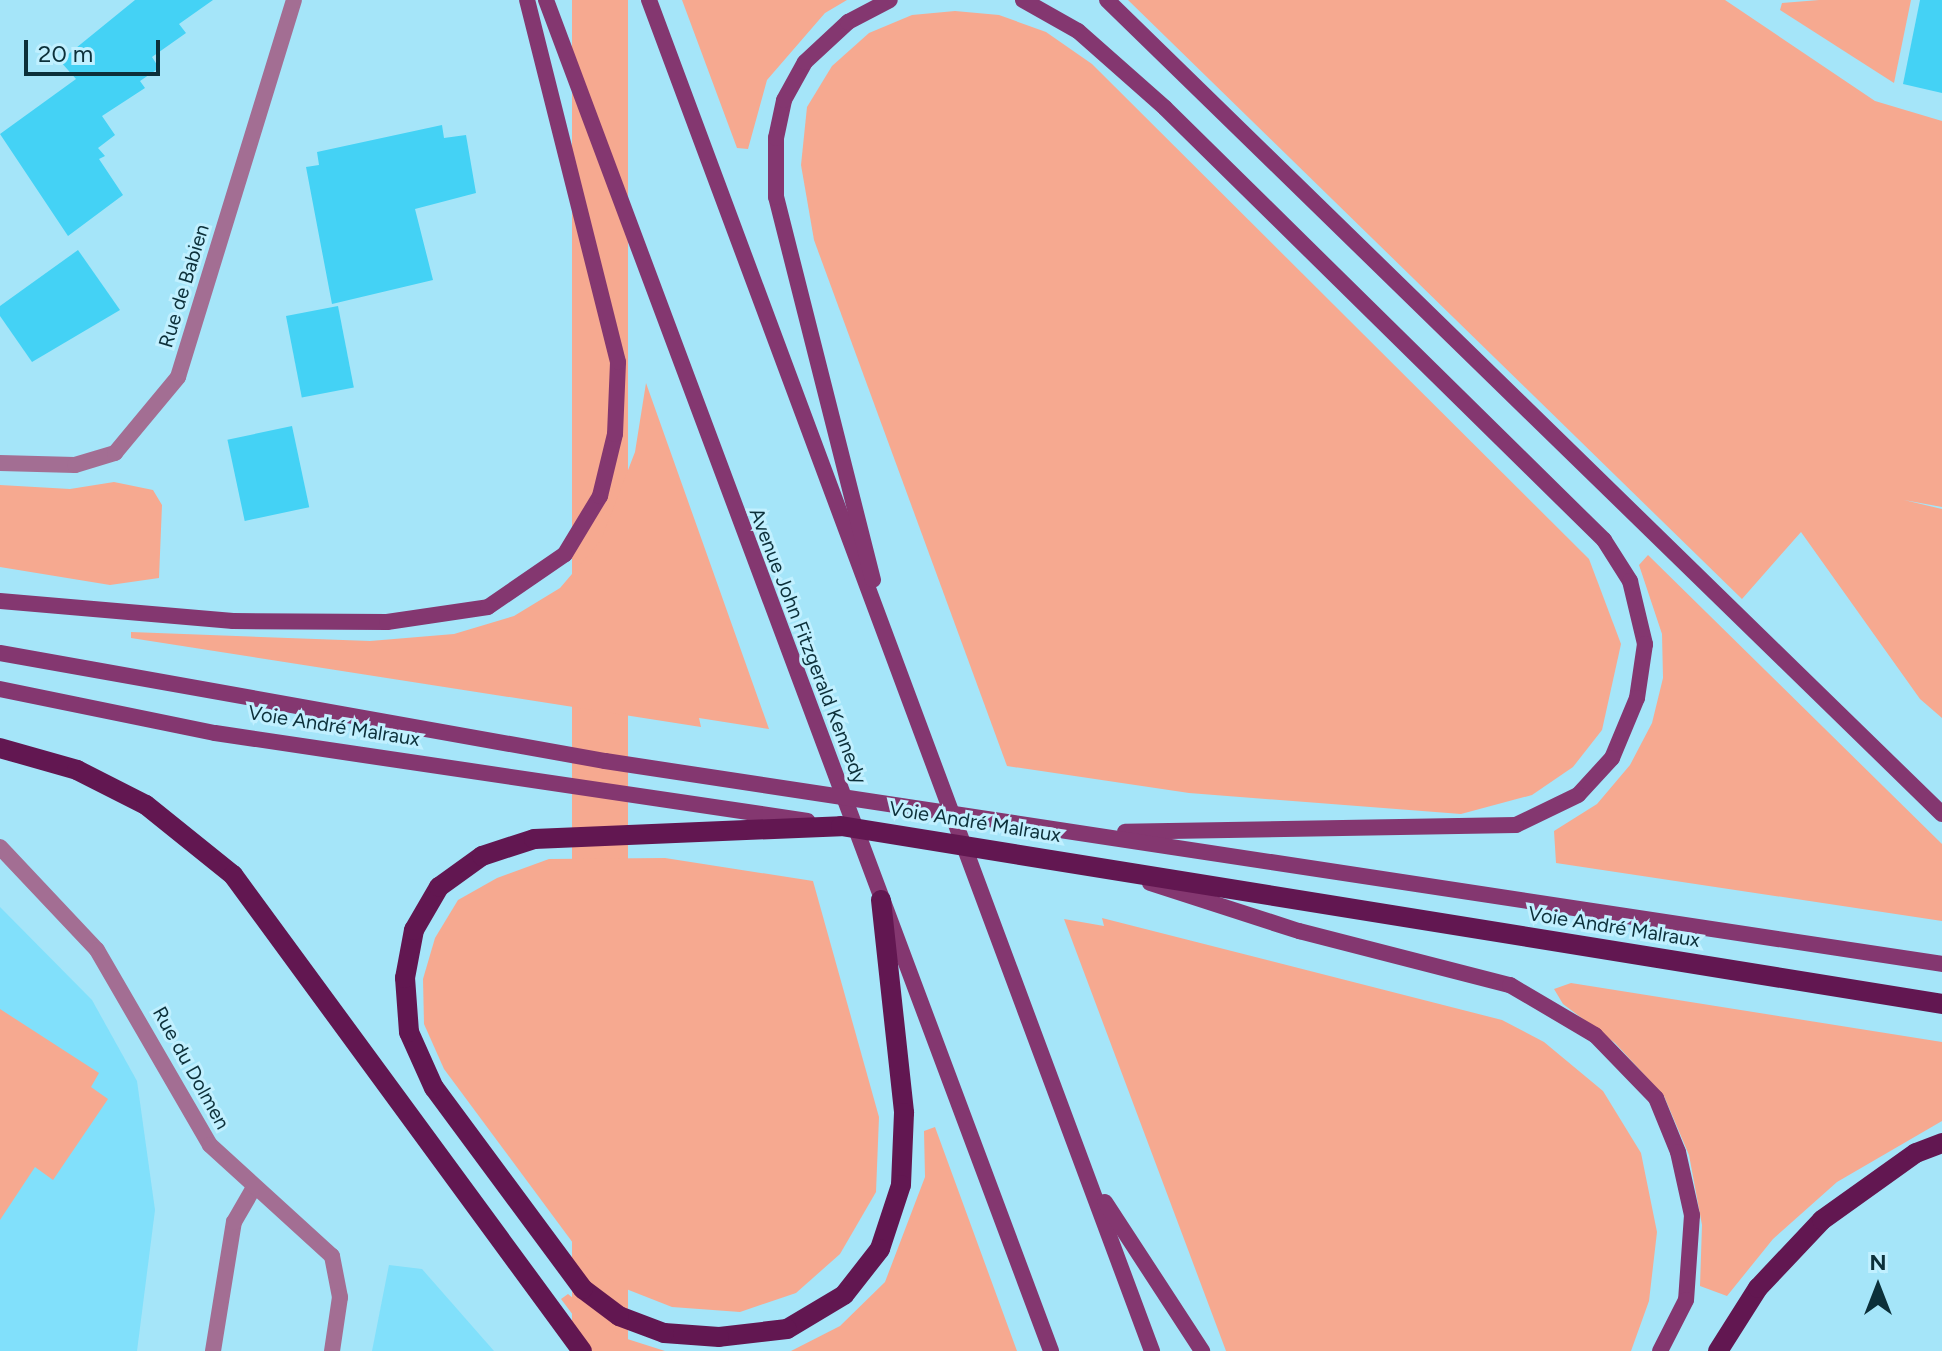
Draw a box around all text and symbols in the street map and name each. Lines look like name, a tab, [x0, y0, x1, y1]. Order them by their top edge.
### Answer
scale bar	[28, 24, 164, 74]
text: 20 m	[38, 39, 93, 68]
street label: Rue de Babien	[154, 221, 214, 351]
street label: Avenue John Fitzgerald Kennedy	[744, 505, 872, 787]
street label: Voie André Malraux	[247, 701, 421, 751]
street label: Voie André Malraux	[888, 797, 1062, 847]
street label: Voie André Malraux	[1527, 902, 1701, 952]
street label: Rue du Dolmen	[147, 1003, 235, 1133]
north arrow	[1838, 1247, 1918, 1327]
text: N	[1869, 1249, 1887, 1276]

